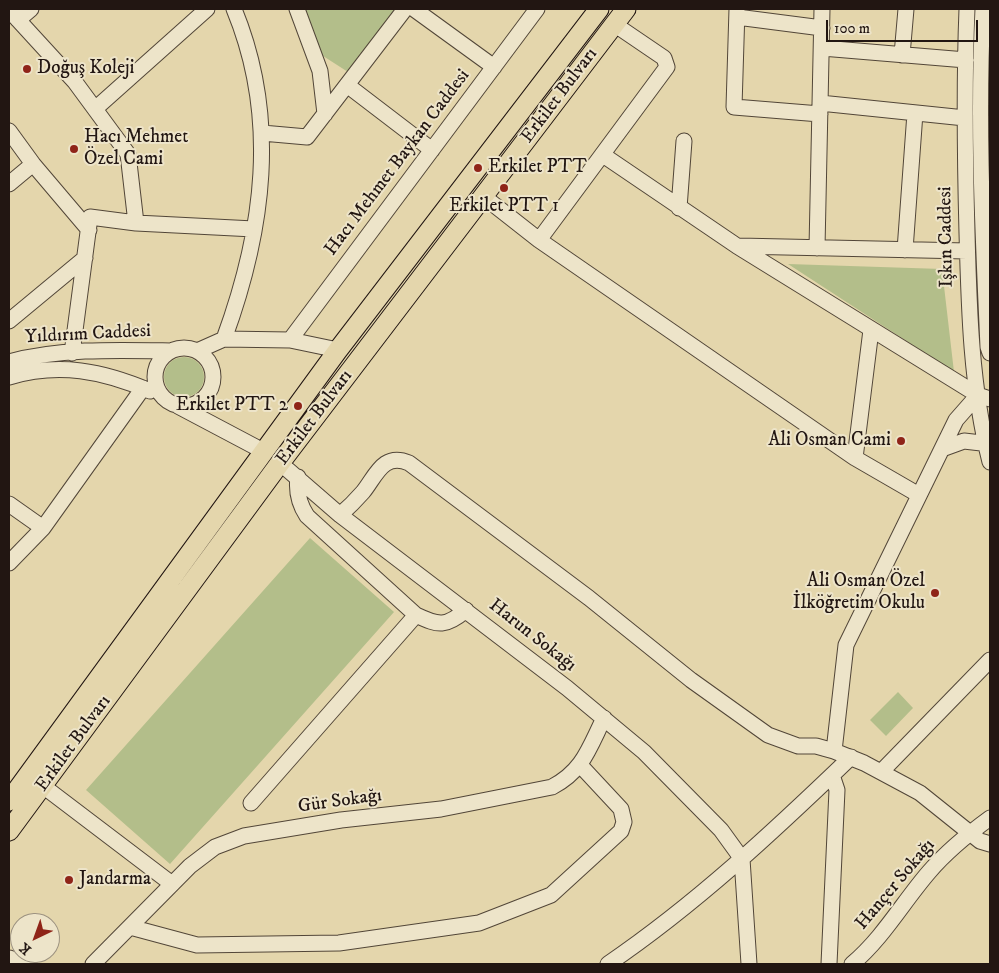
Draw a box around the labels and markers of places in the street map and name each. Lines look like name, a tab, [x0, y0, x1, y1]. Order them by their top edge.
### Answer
place label: Doğuş Koleji	[37, 58, 134, 80]
marker: Doğuş Koleji	[21, 63, 33, 75]
place label: Hacı Mehmet Özel Cami	[84, 127, 188, 171]
marker: Hacı Mehmet Özel Cami	[68, 143, 80, 155]
place label: Erkilet PTT	[488, 157, 587, 179]
marker: Erkilet PTT	[472, 162, 484, 174]
marker: Erkilet PTT 1	[498, 182, 510, 194]
place label: Erkilet PTT 1	[449, 196, 559, 218]
place label: Erkilet PTT 2	[176, 395, 288, 417]
marker: Erkilet PTT 2	[292, 400, 304, 412]
place label: Ali Osman Cami	[768, 430, 891, 452]
marker: Ali Osman Cami	[895, 435, 907, 447]
place label: Ali Osman Özel İlköğretim Okulu	[793, 571, 925, 615]
marker: Ali Osman Özel İlköğretim Okulu	[929, 587, 941, 599]
place label: Jandarma	[79, 869, 151, 891]
marker: Jandarma	[63, 874, 75, 886]

